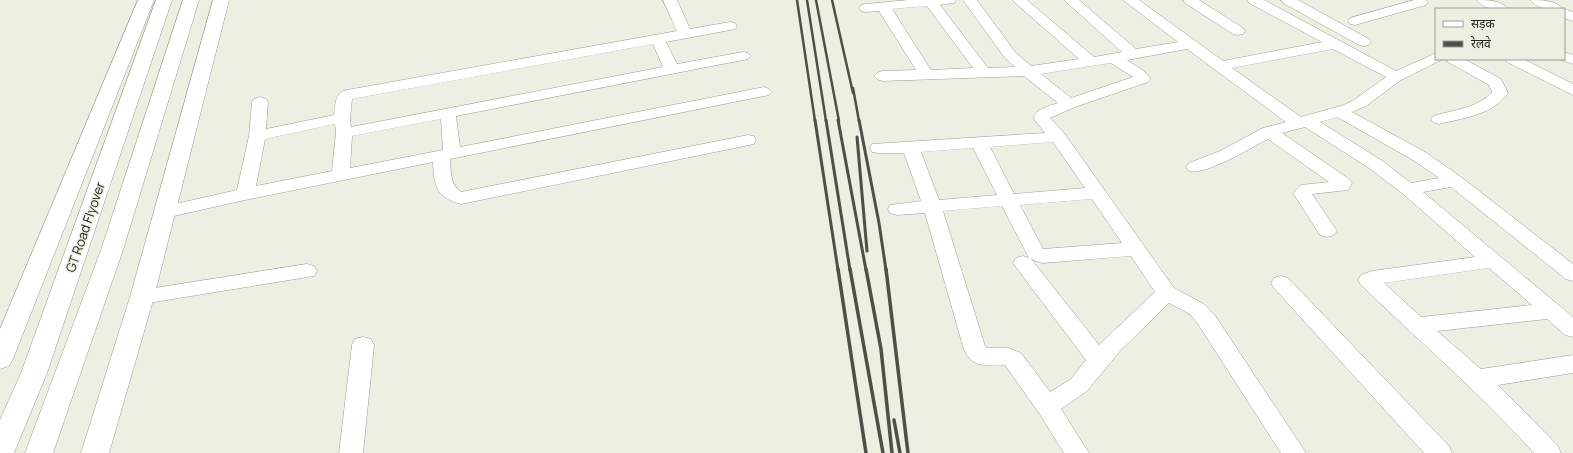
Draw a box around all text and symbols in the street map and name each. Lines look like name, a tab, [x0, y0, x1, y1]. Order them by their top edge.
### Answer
legend	[1435, 8, 1565, 60]
text: सड़क	[1471, 15, 1496, 32]
text: रेलवे	[1471, 35, 1491, 52]
street label: GT Road Flyover	[61, 179, 109, 275]

